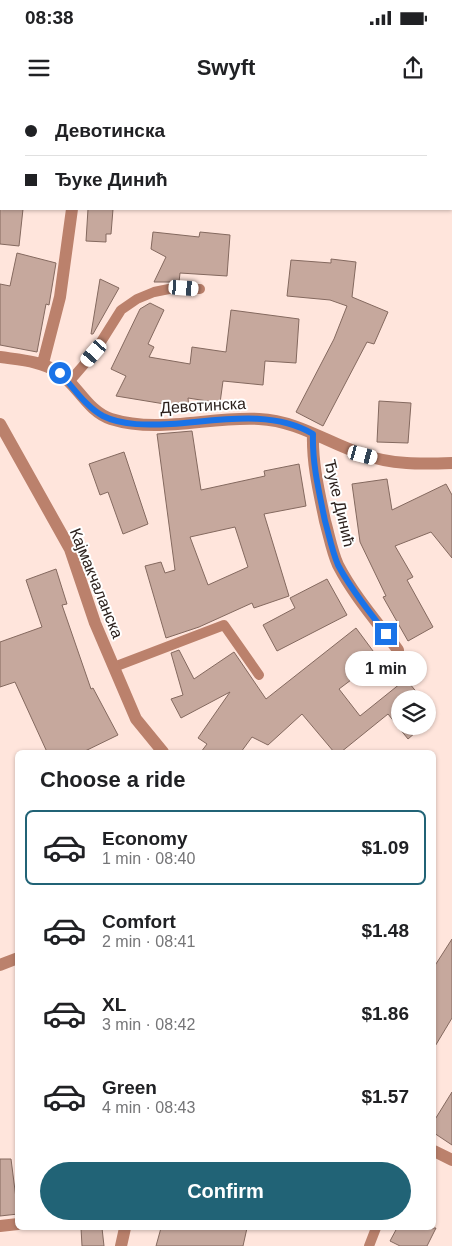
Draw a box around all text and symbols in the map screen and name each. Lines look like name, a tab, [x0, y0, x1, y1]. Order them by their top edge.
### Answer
text: 08:38	[25, 7, 74, 28]
icon: menu	[25, 54, 53, 82]
icon: share	[399, 54, 427, 82]
text: Swyft	[197, 55, 255, 80]
text: Девотинска	[55, 120, 165, 141]
text: Ђуке Динић	[55, 169, 168, 190]
car	[168, 279, 199, 297]
car	[78, 337, 109, 369]
route start	[49, 362, 71, 384]
street label: Девотинска	[160, 395, 246, 416]
car	[346, 444, 379, 466]
street label: Ђуке Динић	[321, 458, 358, 548]
street label: Кајмакчаланска	[67, 526, 126, 641]
route end	[375, 623, 397, 645]
callout: 1 min	[345, 652, 427, 686]
text: 1 min	[365, 660, 407, 677]
map controls	[391, 690, 436, 735]
button: layers	[391, 690, 436, 735]
text: Choose a ride	[40, 767, 185, 792]
icon: car	[42, 825, 87, 870]
text: Economy	[102, 828, 188, 849]
text: $1.09	[361, 837, 409, 858]
text: 1 min · 08:40	[102, 850, 195, 867]
icon: car	[42, 908, 87, 953]
text: Comfort	[102, 911, 176, 932]
text: $1.48	[361, 920, 409, 941]
text: 2 min · 08:41	[102, 933, 195, 950]
icon: car	[42, 991, 87, 1036]
text: XL	[102, 994, 126, 1015]
text: $1.86	[361, 1003, 409, 1024]
text: 3 min · 08:42	[102, 1016, 195, 1033]
icon: car	[42, 1074, 87, 1119]
text: Green	[102, 1077, 157, 1098]
text: $1.57	[361, 1086, 409, 1107]
text: 4 min · 08:43	[102, 1099, 195, 1116]
button: Confirm	[40, 1162, 411, 1220]

